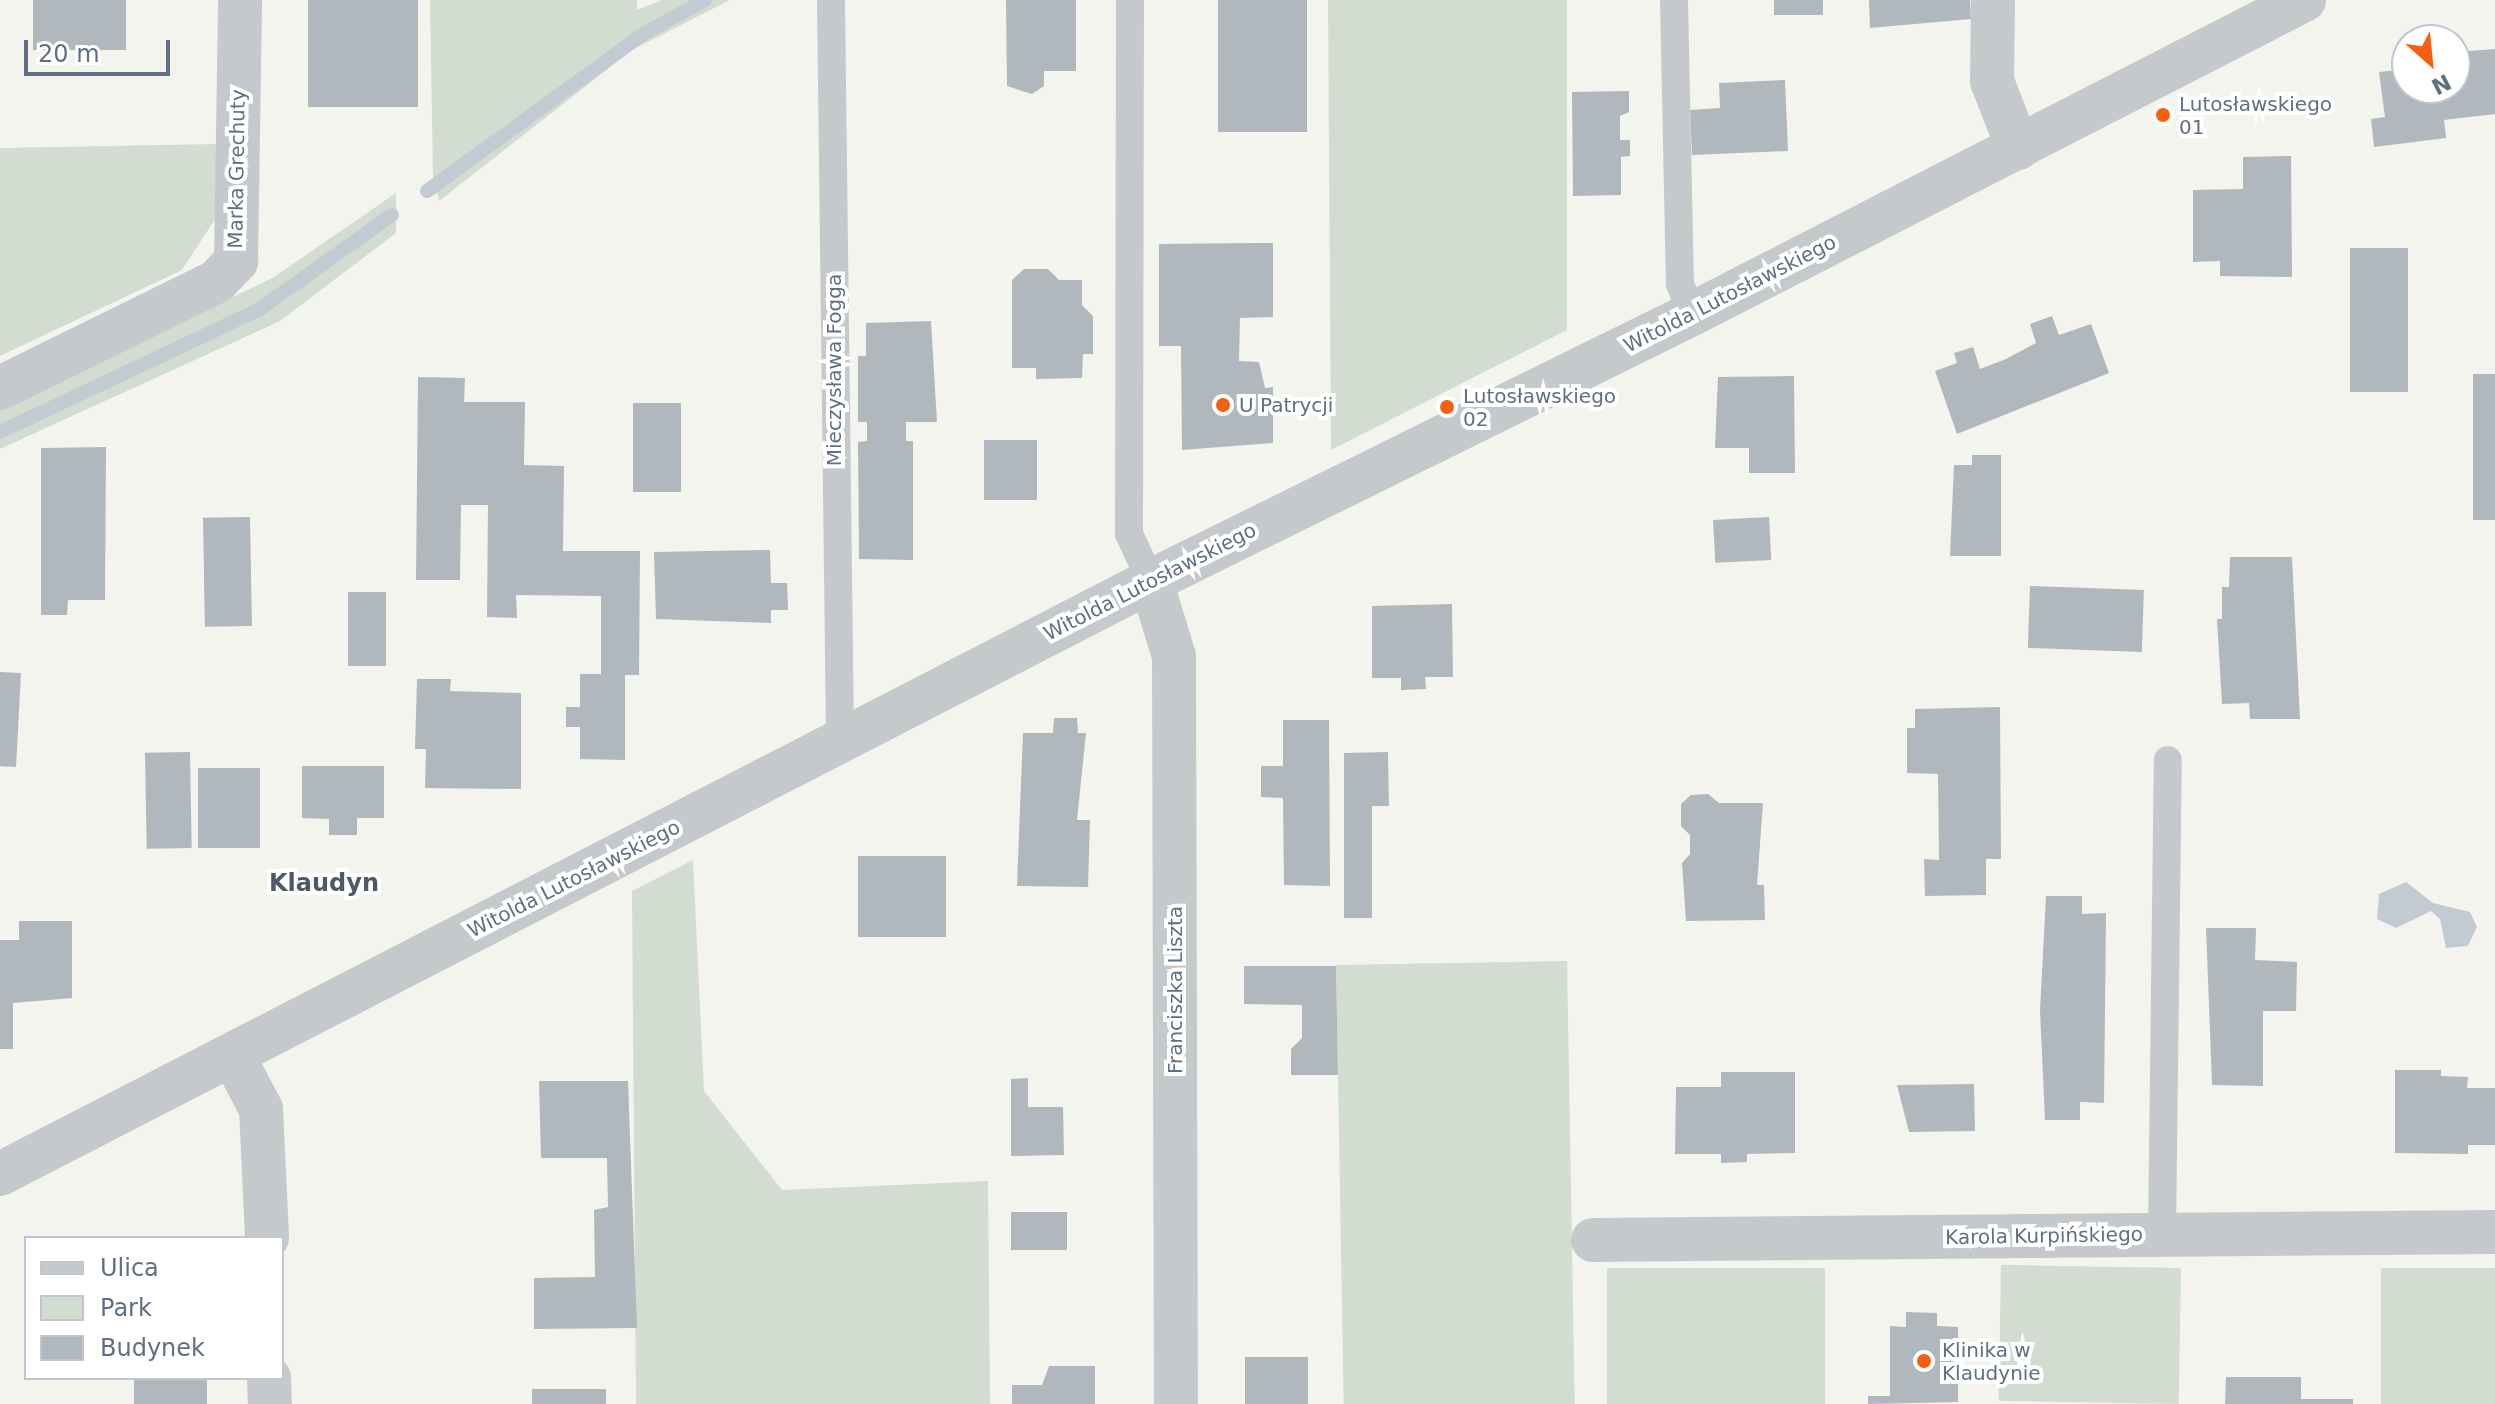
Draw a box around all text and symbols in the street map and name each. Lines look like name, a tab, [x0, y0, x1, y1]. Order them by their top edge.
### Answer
scale bar	[28, 24, 174, 74]
north arrow	[2391, 24, 2471, 104]
text: 20 m	[38, 40, 100, 68]
text: N	[2427, 69, 2455, 99]
street label: Marka Grechuty	[224, 89, 250, 249]
place label: Lutosławskiego 01	[2179, 92, 2332, 139]
marker: Lutosławskiego 01	[2154, 106, 2172, 124]
street label: Witolda Lutosławskiego	[1620, 230, 1840, 358]
street label: Mieczysława Fogga	[822, 274, 846, 466]
place label: Lutosławskiego 02	[1463, 384, 1616, 431]
place label: U Patrycji	[1239, 393, 1333, 417]
marker: U Patrycji	[1214, 396, 1232, 414]
marker: Lutosławskiego 02	[1438, 398, 1456, 416]
street label: Witolda Lutosławskiego	[1040, 518, 1260, 646]
street label: Witolda Lutosławskiego	[464, 815, 684, 943]
district label: Klaudyn	[269, 870, 379, 898]
street label: Franciszka Liszta	[1163, 906, 1187, 1074]
street label: Karola Kurpińskiego	[1945, 1222, 2143, 1250]
legend	[24, 1236, 284, 1380]
text: Ulica	[100, 1254, 159, 1282]
text: Park	[100, 1294, 152, 1322]
text: Budynek	[100, 1334, 205, 1362]
place label: Klinika w Klaudynie	[1942, 1338, 2041, 1385]
marker: Klinika w Klaudynie	[1913, 1350, 1935, 1372]

